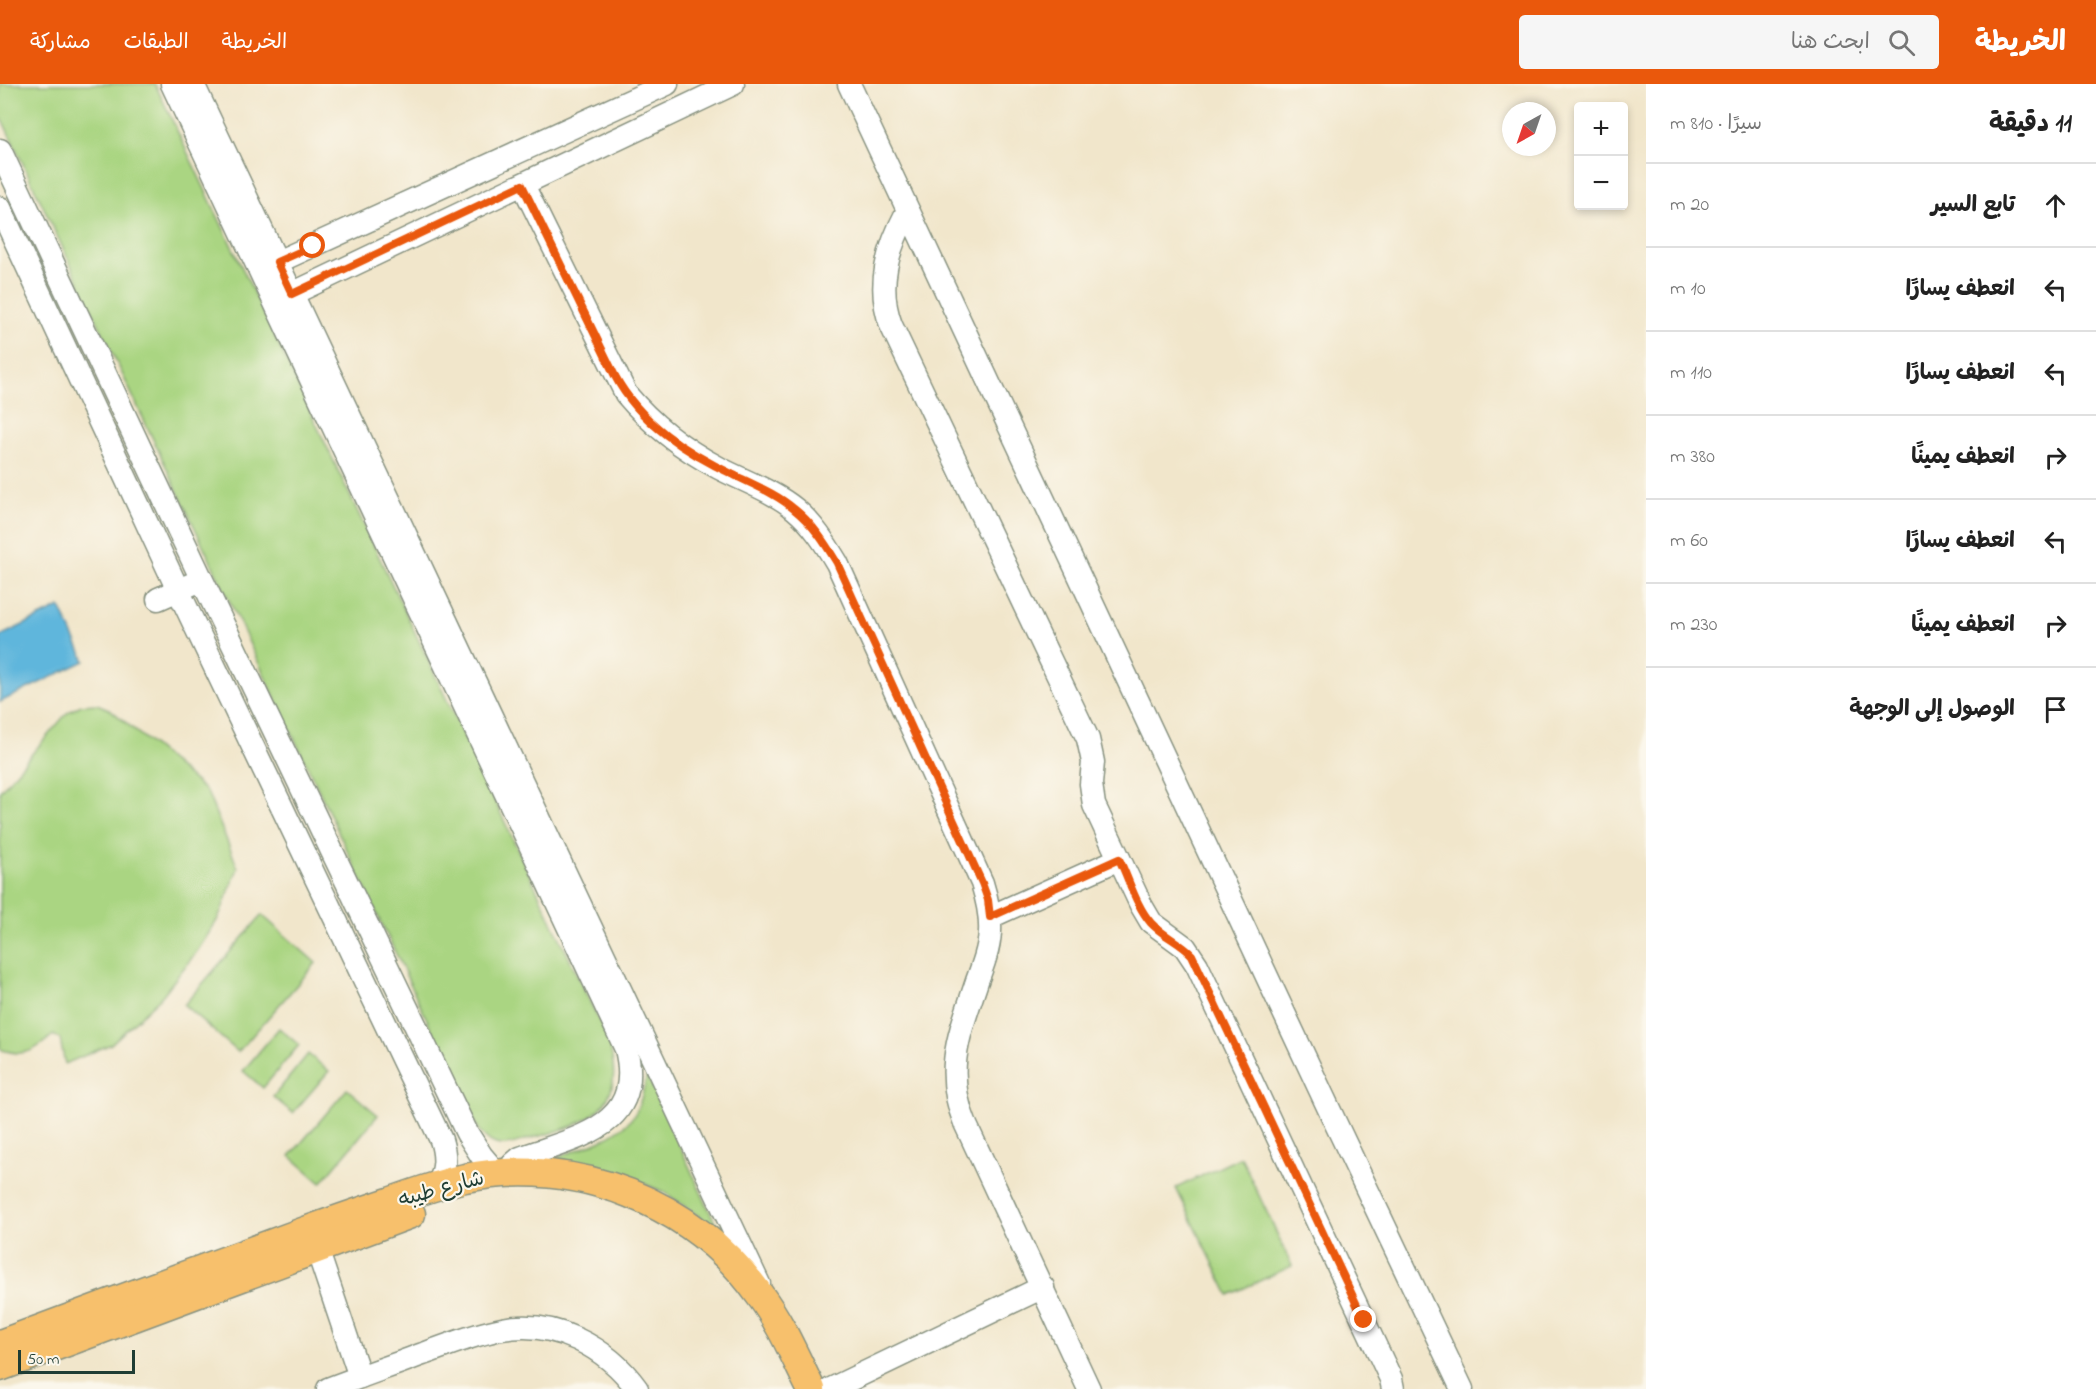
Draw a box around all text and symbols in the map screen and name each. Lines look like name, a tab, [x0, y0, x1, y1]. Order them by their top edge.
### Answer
search box	[1519, 15, 1939, 69]
text: الخريطة	[1975, 23, 2066, 64]
icon: search	[1885, 26, 1918, 59]
text: ابحث هنا	[1791, 27, 1870, 59]
text: مشاركة	[30, 28, 91, 58]
text: الطبقات	[124, 28, 189, 58]
text: الخريطة	[222, 28, 287, 58]
north arrow	[1502, 102, 1556, 156]
map controls	[1574, 102, 1628, 210]
button: +	[1574, 102, 1628, 156]
text: 11 دقيقة	[1989, 106, 2072, 144]
text: سيرًا · 810 m	[1670, 110, 1762, 139]
button: −	[1574, 156, 1628, 210]
icon: ahead	[2039, 189, 2072, 222]
text: تابع السير	[1931, 190, 2015, 222]
text: 20 m	[1670, 191, 1709, 220]
route start	[299, 232, 325, 258]
icon: left	[2039, 273, 2072, 306]
text: انعطف يسارًا	[1906, 274, 2015, 306]
text: 10 m	[1670, 275, 1706, 304]
icon: left	[2039, 357, 2072, 390]
text: انعطف يسارًا	[1906, 358, 2015, 390]
text: 110 m	[1670, 359, 1712, 388]
icon: right	[2039, 441, 2072, 474]
text: انعطف يمينًا	[1911, 442, 2015, 474]
text: 380 m	[1670, 443, 1715, 472]
icon: left	[2039, 525, 2072, 558]
text: انعطف يسارًا	[1906, 526, 2015, 558]
text: 60 m	[1670, 527, 1708, 556]
icon: right	[2039, 609, 2072, 642]
text: انعطف يمينًا	[1911, 610, 2015, 642]
text: 230 m	[1670, 611, 1717, 640]
icon: arrive	[2039, 693, 2072, 726]
text: الوصول إلى الوجهة	[1849, 694, 2015, 726]
street label: شارع طيبه	[395, 1164, 488, 1216]
route end	[1350, 1306, 1376, 1332]
scale bar	[18, 1347, 135, 1374]
text: 50 m	[27, 1348, 59, 1372]

